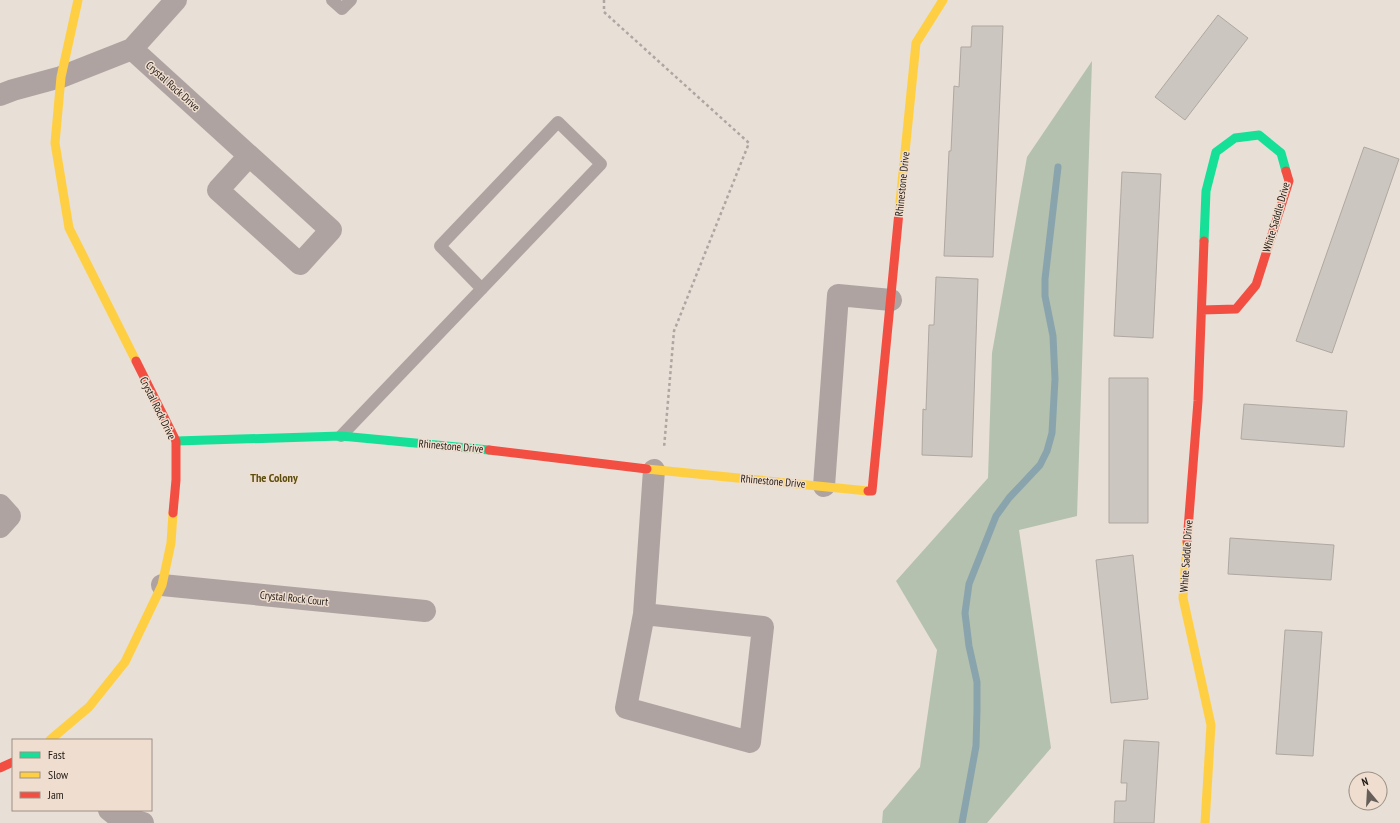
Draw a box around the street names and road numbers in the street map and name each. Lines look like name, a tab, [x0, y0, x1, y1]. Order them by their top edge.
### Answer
street label: Crystal Rock Drive	[143, 58, 203, 114]
street label: Rhinestone Drive	[892, 151, 912, 217]
street label: White Saddle Drive	[1259, 180, 1293, 254]
street label: Crystal Rock Drive	[137, 374, 179, 442]
street label: Rhinestone Drive	[418, 436, 484, 456]
street label: Rhinestone Drive	[740, 471, 806, 491]
street label: White Saddle Drive	[1176, 519, 1196, 593]
street label: Crystal Rock Court	[259, 587, 329, 609]

